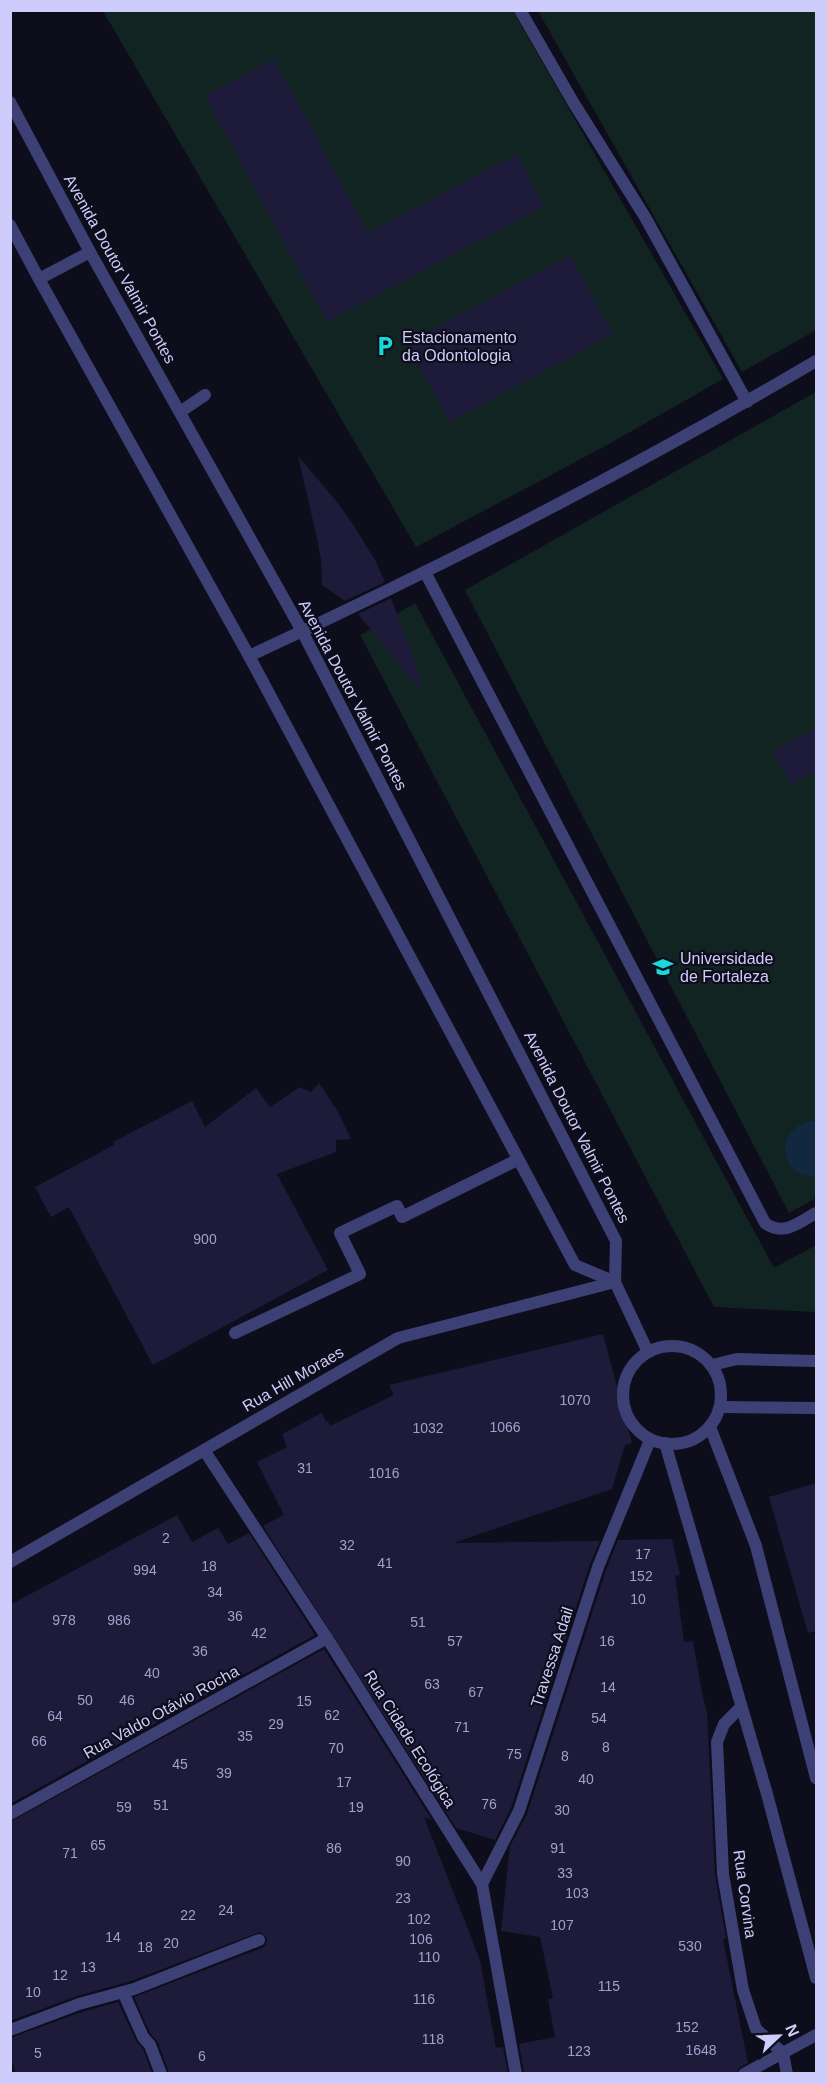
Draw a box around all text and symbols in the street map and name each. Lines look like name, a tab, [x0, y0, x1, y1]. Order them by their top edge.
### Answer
street label: Avenida Doutor Valmir Pontes	[61, 172, 179, 366]
place label: Estacionamento da Odontologia	[402, 329, 517, 364]
parking icon: Estacionamento da Odontologia	[373, 334, 397, 358]
street label: Avenida Doutor Valmir Pontes	[296, 597, 410, 793]
place label: Universidade de Fortaleza	[680, 950, 773, 985]
school or university icon: Universidade de Fortaleza	[651, 955, 675, 979]
street label: Avenida Doutor Valmir Pontes	[521, 1028, 633, 1226]
house number: 900	[193, 1231, 217, 1247]
street label: Rua Hill Moraes	[239, 1343, 347, 1415]
house number: 1070	[559, 1392, 591, 1408]
house number: 1066	[489, 1419, 521, 1435]
house number: 1032	[412, 1420, 444, 1436]
house number: 31	[297, 1460, 313, 1476]
house number: 1016	[368, 1465, 400, 1481]
house number: 2	[162, 1530, 170, 1546]
house number: 32	[339, 1537, 355, 1553]
house number: 17	[635, 1546, 651, 1562]
house number: 41	[377, 1555, 393, 1571]
house number: 18	[201, 1558, 217, 1574]
house number: 994	[133, 1562, 157, 1578]
house number: 152	[629, 1568, 653, 1584]
house number: 34	[207, 1584, 223, 1600]
house number: 10	[630, 1591, 646, 1607]
street label: Travessa Adail	[528, 1605, 576, 1709]
house number: 36	[227, 1608, 243, 1624]
house number: 978	[52, 1612, 76, 1628]
house number: 986	[107, 1612, 131, 1628]
house number: 51	[410, 1614, 426, 1630]
house number: 42	[251, 1625, 267, 1641]
house number: 57	[447, 1633, 463, 1649]
house number: 16	[599, 1633, 615, 1649]
house number: 36	[192, 1643, 208, 1659]
street label: Rua Valdo Otávio Rocha	[80, 1662, 242, 1762]
house number: 40	[144, 1665, 160, 1681]
street label: Rua Cidade Ecológica	[361, 1667, 459, 1811]
house number: 63	[424, 1676, 440, 1692]
house number: 14	[600, 1679, 616, 1695]
house number: 67	[468, 1684, 484, 1700]
house number: 50	[77, 1692, 93, 1708]
house number: 46	[119, 1692, 135, 1708]
house number: 15	[296, 1693, 312, 1709]
house number: 62	[324, 1707, 340, 1723]
house number: 64	[47, 1708, 63, 1724]
house number: 54	[591, 1710, 607, 1726]
house number: 29	[268, 1716, 284, 1732]
house number: 71	[454, 1719, 470, 1735]
house number: 35	[237, 1728, 253, 1744]
house number: 66	[31, 1733, 47, 1749]
house number: 8	[602, 1739, 610, 1755]
house number: 70	[328, 1740, 344, 1756]
house number: 75	[506, 1746, 522, 1762]
house number: 8	[561, 1748, 569, 1764]
house number: 45	[172, 1756, 188, 1772]
house number: 39	[216, 1765, 232, 1781]
house number: 40	[578, 1771, 594, 1787]
house number: 17	[336, 1774, 352, 1790]
house number: 76	[481, 1796, 497, 1812]
house number: 51	[153, 1797, 169, 1813]
house number: 59	[116, 1799, 132, 1815]
house number: 19	[348, 1799, 364, 1815]
house number: 30	[554, 1802, 570, 1818]
house number: 65	[90, 1837, 106, 1853]
house number: 86	[326, 1840, 342, 1856]
house number: 91	[550, 1840, 566, 1856]
house number: 71	[62, 1845, 78, 1861]
street label: Rua Corvina	[730, 1849, 760, 1939]
house number: 90	[395, 1853, 411, 1869]
house number: 33	[557, 1865, 573, 1881]
house number: 103	[565, 1885, 589, 1901]
house number: 23	[395, 1890, 411, 1906]
house number: 24	[218, 1902, 234, 1918]
house number: 22	[180, 1907, 196, 1923]
house number: 102	[407, 1911, 431, 1927]
house number: 107	[550, 1917, 574, 1933]
house number: 14	[105, 1929, 121, 1945]
house number: 106	[409, 1931, 433, 1947]
house number: 20	[163, 1935, 179, 1951]
house number: 530	[678, 1938, 702, 1954]
house number: 18	[137, 1939, 153, 1955]
house number: 110	[418, 1949, 440, 1965]
house number: 13	[80, 1959, 96, 1975]
house number: 12	[52, 1967, 68, 1983]
house number: 115	[598, 1978, 620, 1994]
house number: 10	[25, 1984, 41, 2000]
house number: 116	[413, 1991, 435, 2007]
north arrow	[749, 2006, 809, 2066]
house number: 152	[675, 2019, 699, 2035]
text: N	[782, 2022, 802, 2039]
house number: 118	[422, 2031, 444, 2047]
house number: 1648	[685, 2042, 717, 2058]
house number: 123	[567, 2043, 591, 2059]
house number: 5	[34, 2045, 42, 2061]
house number: 6	[198, 2048, 206, 2064]

